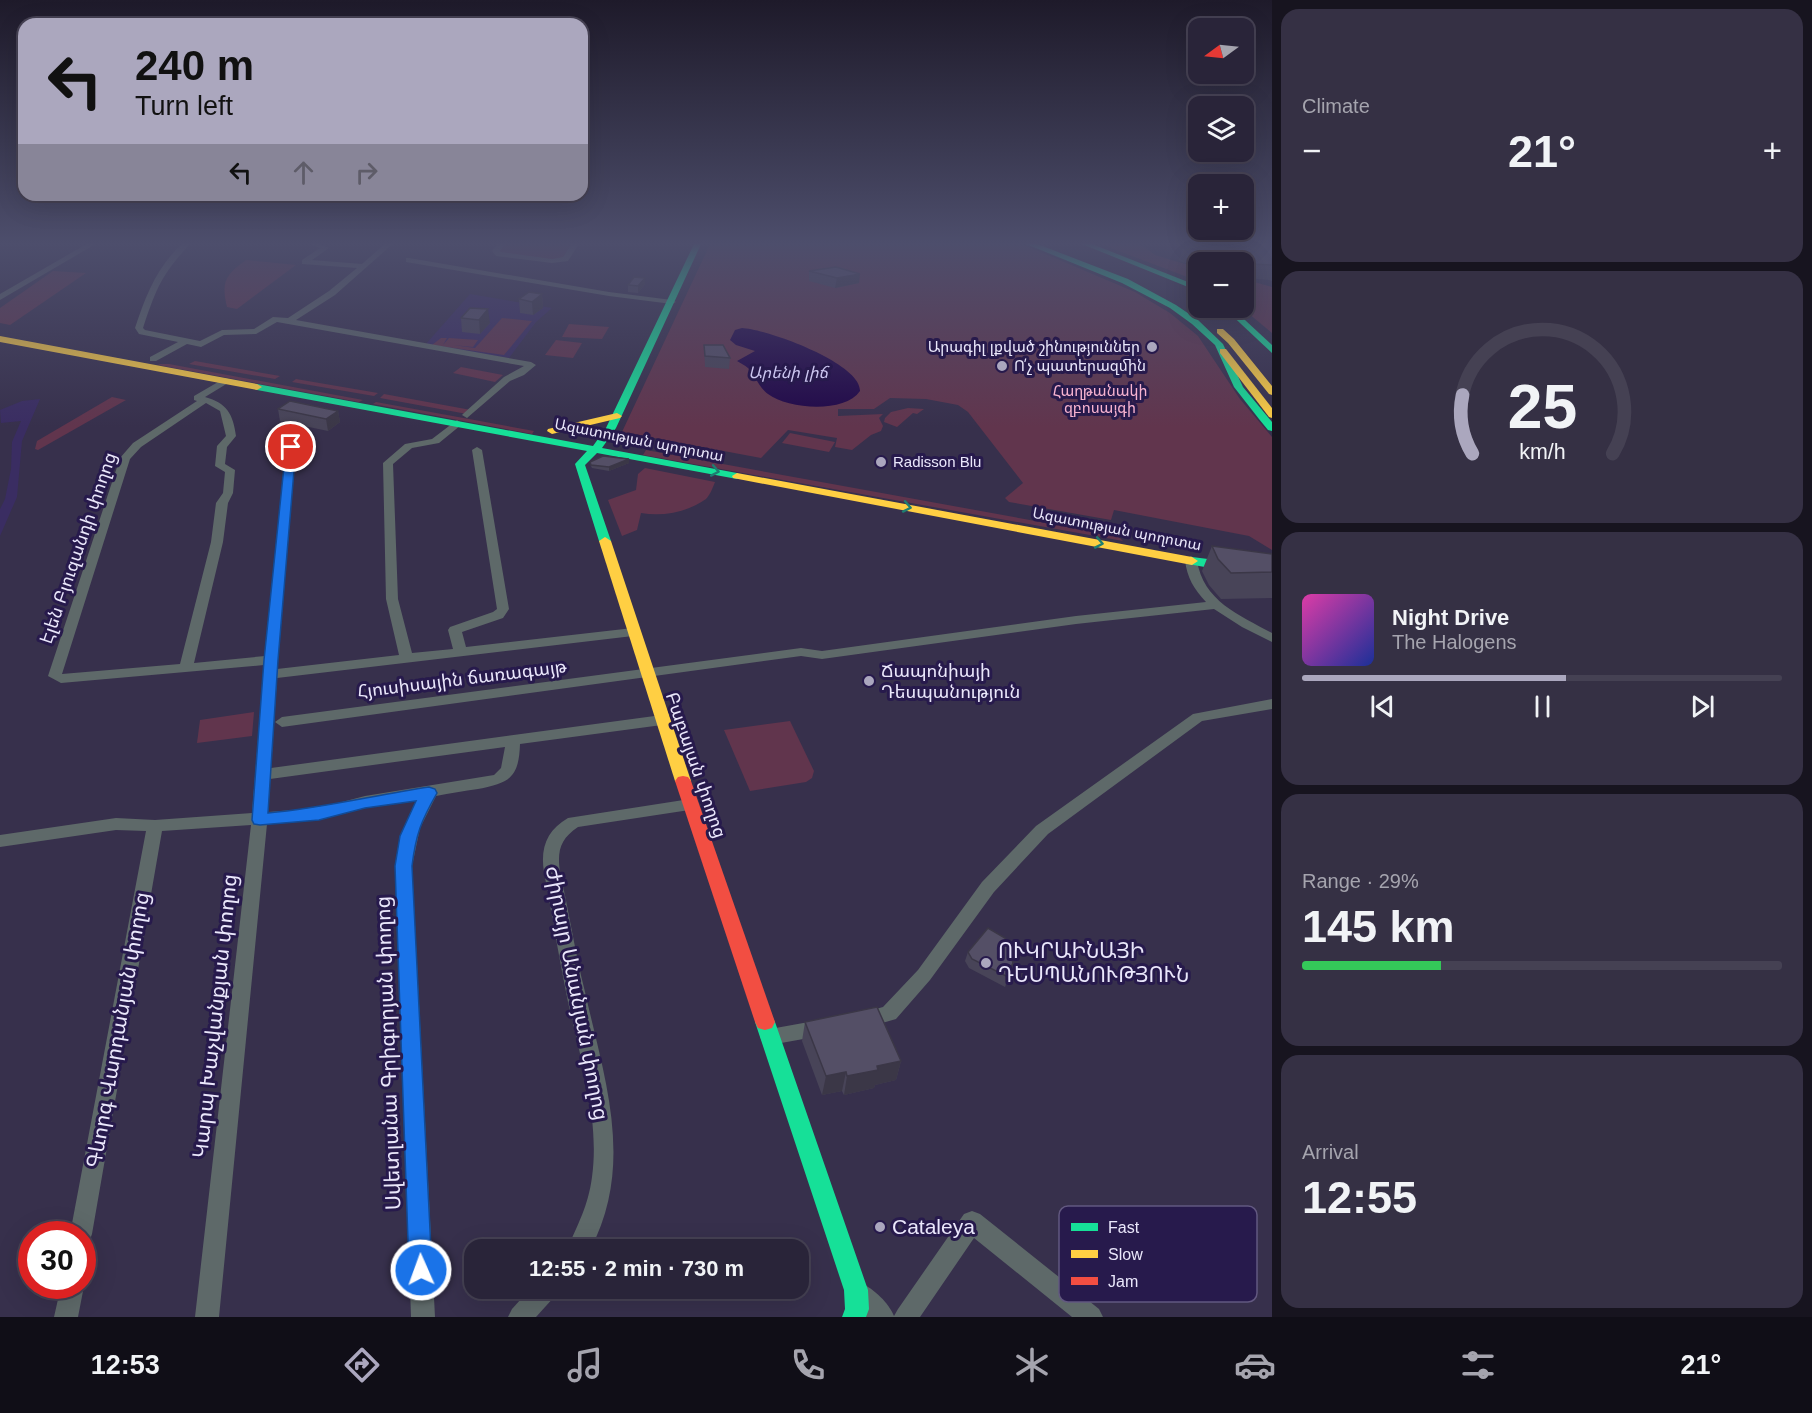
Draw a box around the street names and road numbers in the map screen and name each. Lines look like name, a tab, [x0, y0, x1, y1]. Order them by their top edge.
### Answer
street label: Ազատության պողոտա	[553, 415, 725, 465]
street label: Էլեն Բյուզանդի փողոց	[36, 450, 120, 646]
street label: Ազատության պողոտա	[1031, 504, 1203, 554]
street label: Հյուսիսային ճառագայթ	[356, 656, 569, 702]
street label: Բաբայան փողոց	[662, 689, 730, 841]
street label: Ժիրայր Անանյան փողոց	[541, 864, 613, 1122]
street label: Կարպ Խաչվանքյան փողոց	[188, 873, 242, 1159]
street label: Գևորգ Վարդանյան փողոց	[82, 890, 154, 1170]
street label: Սվետլանա Գրիգորյան փողոց	[371, 895, 405, 1211]

